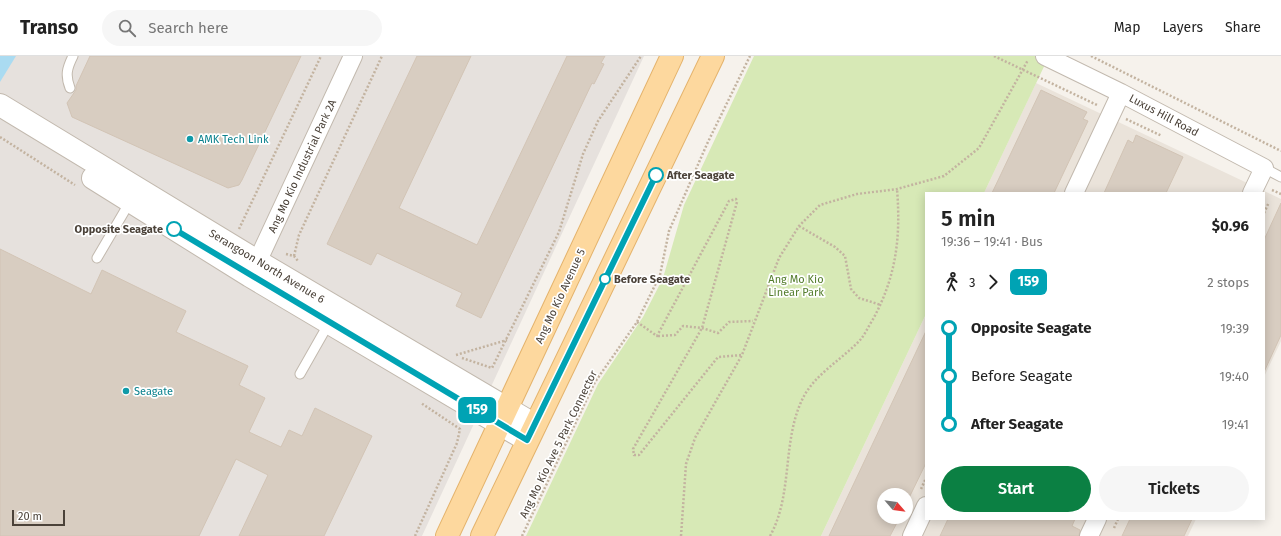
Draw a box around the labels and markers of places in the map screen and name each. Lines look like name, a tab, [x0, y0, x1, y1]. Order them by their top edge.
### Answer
place label: AMK Tech Link	[198, 133, 269, 146]
marker: AMK Tech Link	[185, 134, 195, 144]
marker: After Seagate	[648, 167, 664, 183]
place label: After Seagate	[666, 169, 735, 182]
marker: Opposite Seagate	[166, 221, 182, 237]
place label: Opposite Seagate	[75, 223, 163, 236]
marker: Before Seagate	[599, 273, 611, 285]
place label: Before Seagate	[614, 273, 690, 286]
place label: Seagate	[134, 385, 173, 398]
marker: Seagate	[121, 386, 131, 396]

